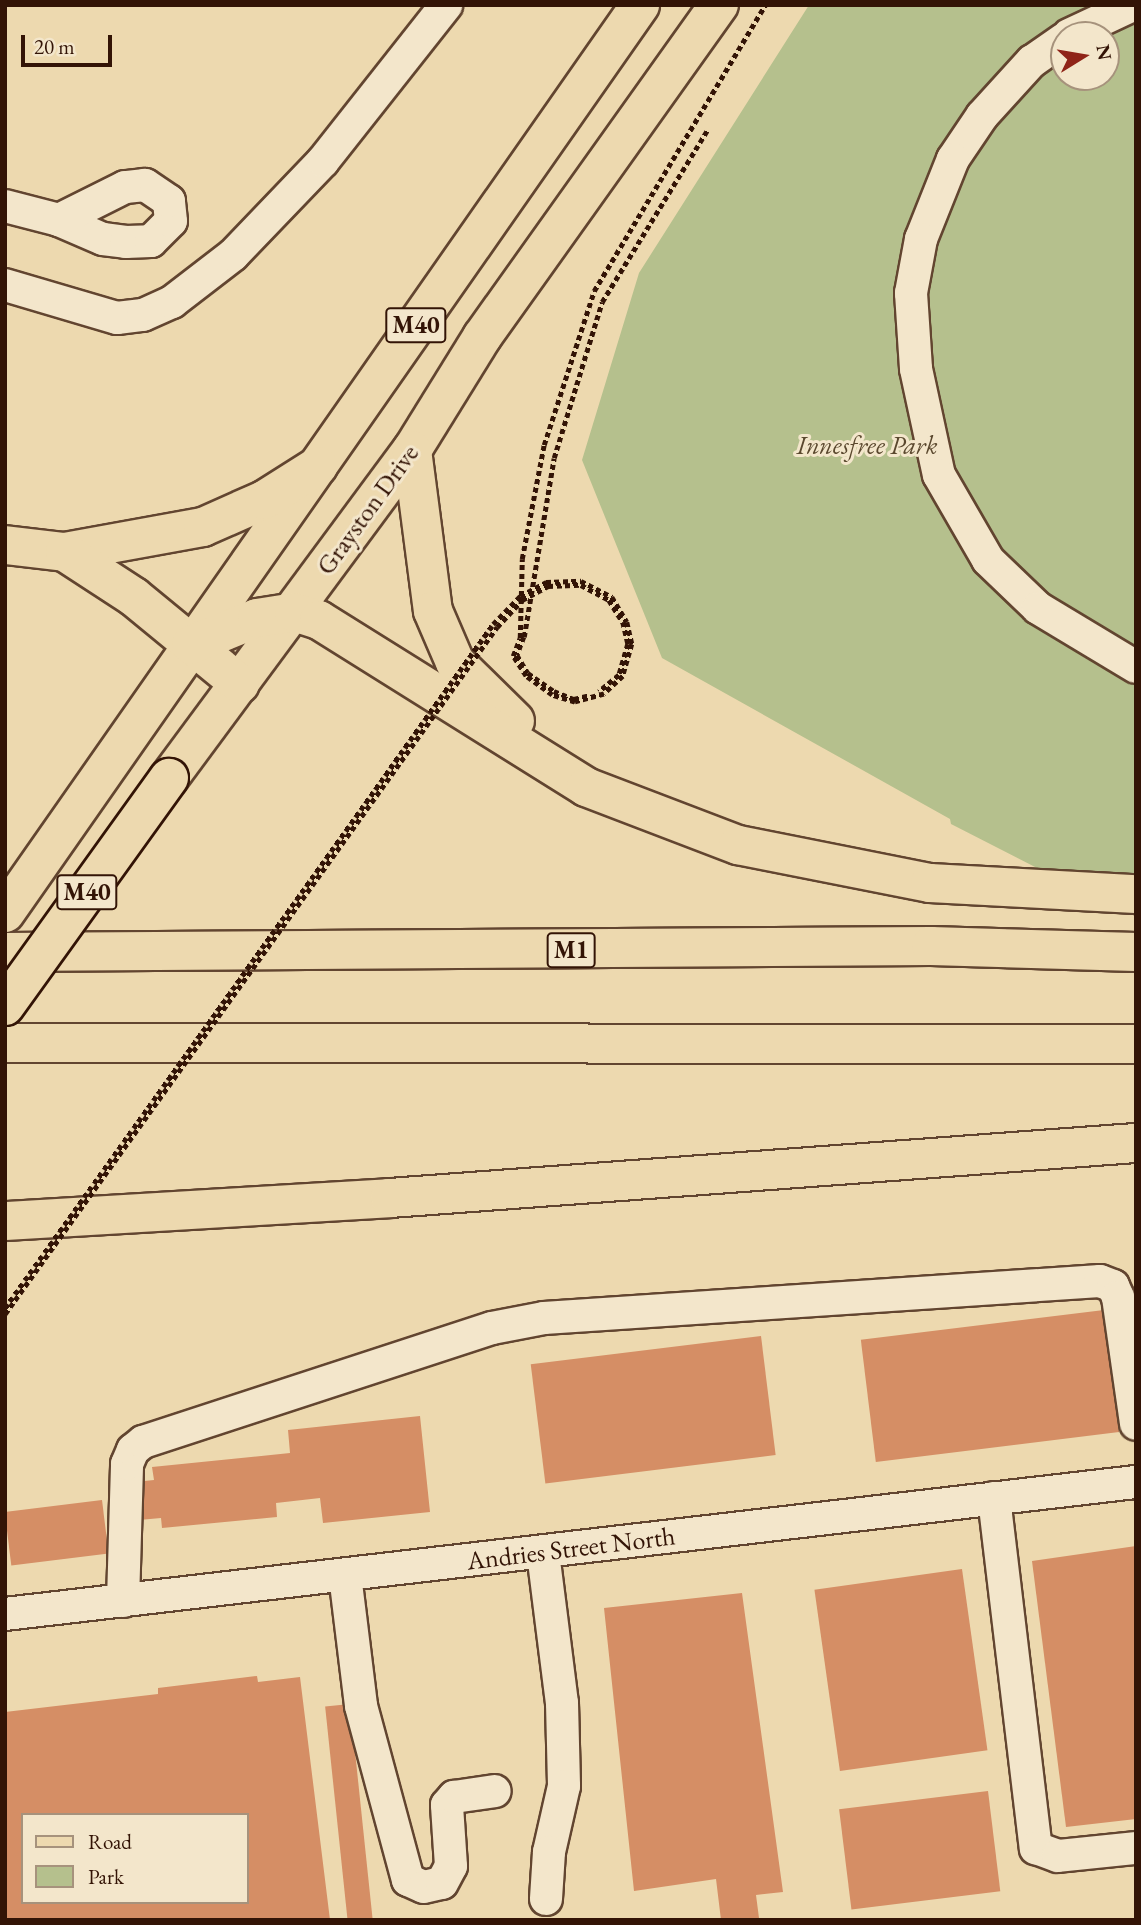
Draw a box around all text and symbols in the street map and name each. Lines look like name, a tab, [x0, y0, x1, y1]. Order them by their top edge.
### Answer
scale bar	[24, 21, 116, 65]
north arrow	[1050, 21, 1120, 91]
text: 20 m	[34, 33, 75, 60]
text: N	[1090, 42, 1118, 62]
road number: M40	[384, 304, 448, 346]
park label: Innesfree Park	[797, 430, 937, 462]
street label: Grayston Drive	[310, 439, 426, 581]
road number: M40	[56, 872, 119, 912]
road number: M1	[546, 930, 596, 970]
street label: Andries Street North	[465, 1521, 677, 1577]
legend	[21, 1813, 248, 1904]
text: Road	[88, 1828, 132, 1855]
text: Park	[88, 1863, 124, 1890]

